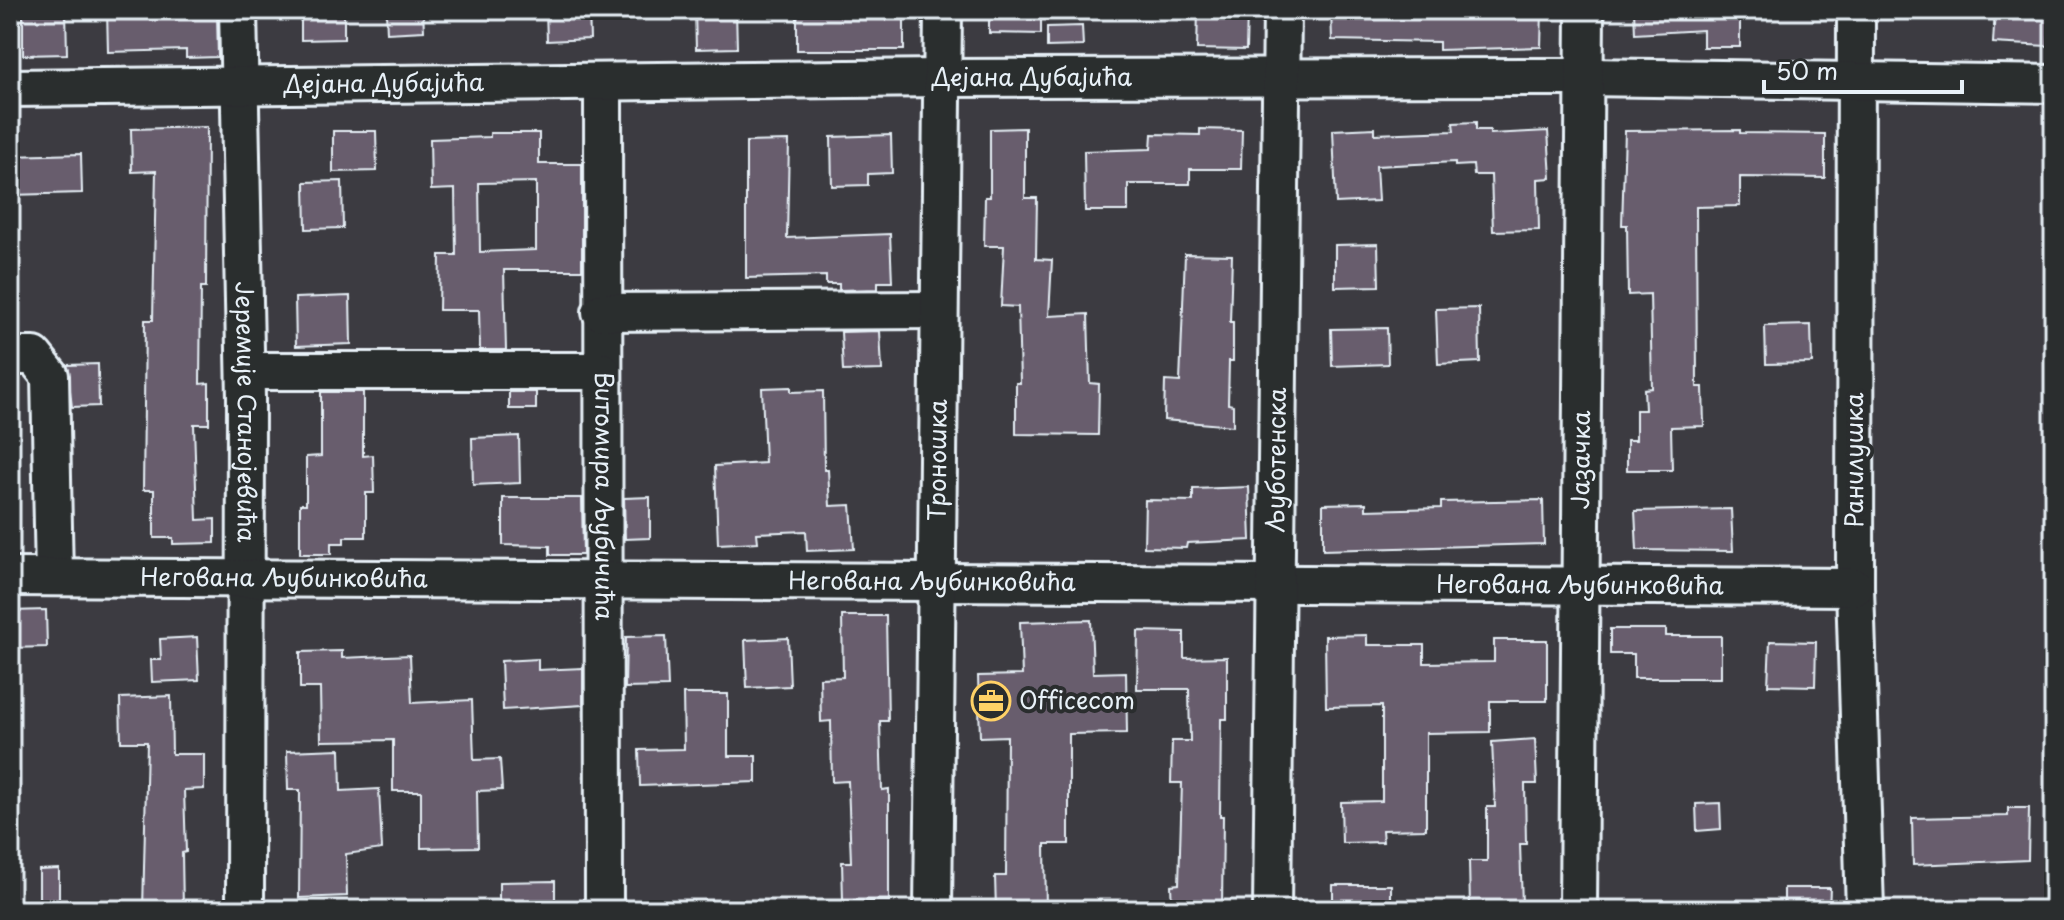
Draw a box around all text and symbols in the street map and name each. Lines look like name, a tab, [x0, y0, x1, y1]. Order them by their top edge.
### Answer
scale bar	[1764, 44, 1962, 94]
text: 50 m	[1776, 52, 1838, 88]
street label: Дејана Дубајића	[931, 58, 1132, 94]
street label: Дејана Дубајића	[283, 63, 484, 101]
street label: Јеремије Станојевића	[228, 281, 266, 542]
street label: Витомира Љубичића	[587, 372, 624, 620]
street label: Љуботенска	[1256, 387, 1294, 533]
street label: Ранилушка	[1835, 393, 1871, 527]
street label: Троношка	[917, 399, 955, 521]
street label: Јазачка	[1561, 411, 1598, 509]
street label: Негована Љубинковића	[140, 558, 428, 595]
street label: Негована Љубинковића	[788, 561, 1076, 599]
street label: Негована Љубинковића	[1436, 565, 1724, 602]
office icon: Officecom	[970, 680, 1012, 722]
place label: Officecom	[1019, 681, 1135, 717]

